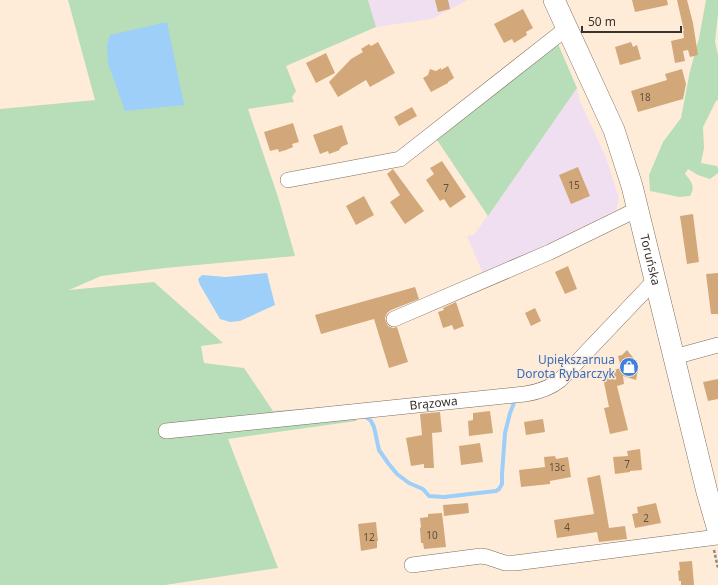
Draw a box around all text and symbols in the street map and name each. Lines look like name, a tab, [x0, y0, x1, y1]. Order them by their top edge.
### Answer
scale bar	[582, 8, 681, 34]
text: 50 m	[588, 13, 616, 30]
house number: 18	[639, 90, 651, 104]
house number: 15	[568, 178, 580, 192]
house number: 7	[443, 181, 449, 195]
street label: Toruńska	[636, 233, 665, 287]
place label: Upiększarnua Dorota Rybarczyk	[516, 351, 616, 382]
shop icon: Upiększarnua Dorota Rybarczyk	[618, 356, 640, 378]
street label: Brązowa	[409, 392, 458, 414]
house number: 7	[624, 457, 630, 471]
house number: 13c	[549, 460, 565, 474]
house number: 2	[643, 511, 649, 525]
house number: 4	[564, 520, 570, 534]
house number: 10	[426, 528, 438, 542]
house number: 12	[363, 530, 375, 544]

